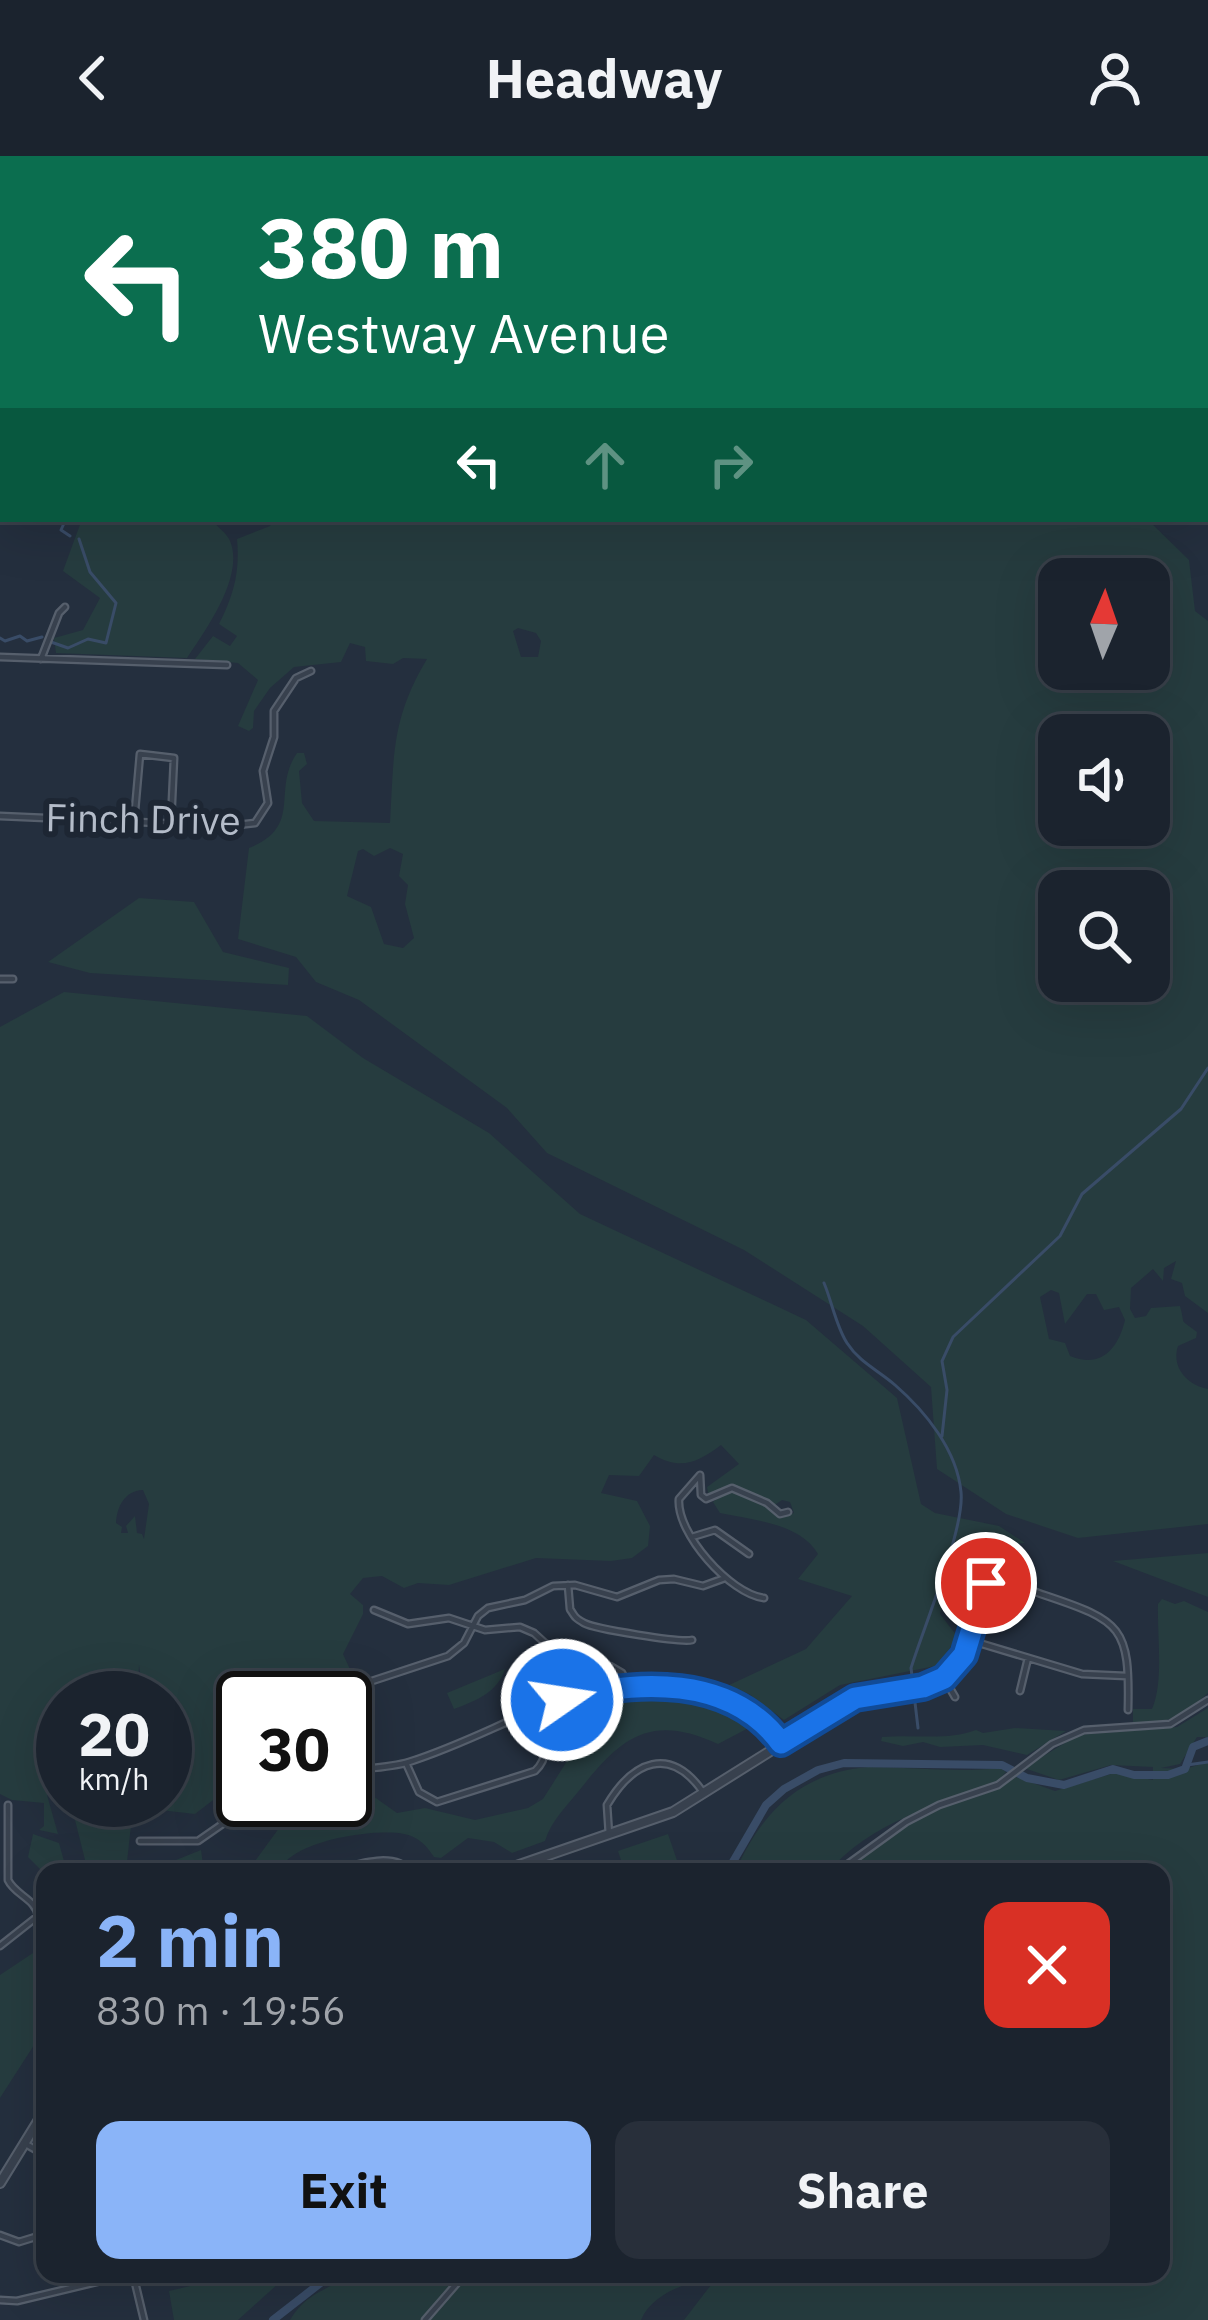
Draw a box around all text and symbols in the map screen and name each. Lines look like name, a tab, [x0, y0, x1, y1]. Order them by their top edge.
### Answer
text: Headway	[486, 43, 722, 113]
icon: back	[60, 45, 126, 111]
icon: person	[1082, 45, 1148, 111]
text: 380 m	[258, 192, 504, 301]
icon: left	[60, 204, 216, 360]
text: Westway Avenue	[258, 298, 669, 368]
icon: left	[446, 432, 512, 498]
icon: ahead	[572, 432, 638, 498]
icon: right	[698, 432, 764, 498]
north arrow	[1038, 558, 1170, 690]
map controls	[1038, 558, 1170, 1002]
button: sound	[1038, 714, 1170, 846]
street label: Finch Drive	[45, 791, 241, 846]
button: search	[1038, 870, 1170, 1002]
pin	[935, 1532, 1037, 1634]
icon: arrive	[953, 1550, 1019, 1616]
position arrow	[499, 1637, 625, 1763]
speed limit sign: 30	[216, 1671, 372, 1827]
text: 20	[78, 1694, 150, 1773]
text: km/h	[79, 1759, 149, 1798]
text: 2 min	[96, 1893, 284, 1987]
button: close	[984, 1902, 1110, 2028]
text: 830 m · 19:56	[96, 1985, 346, 2036]
button: Exit	[96, 2121, 591, 2259]
button: Share	[615, 2121, 1110, 2259]

